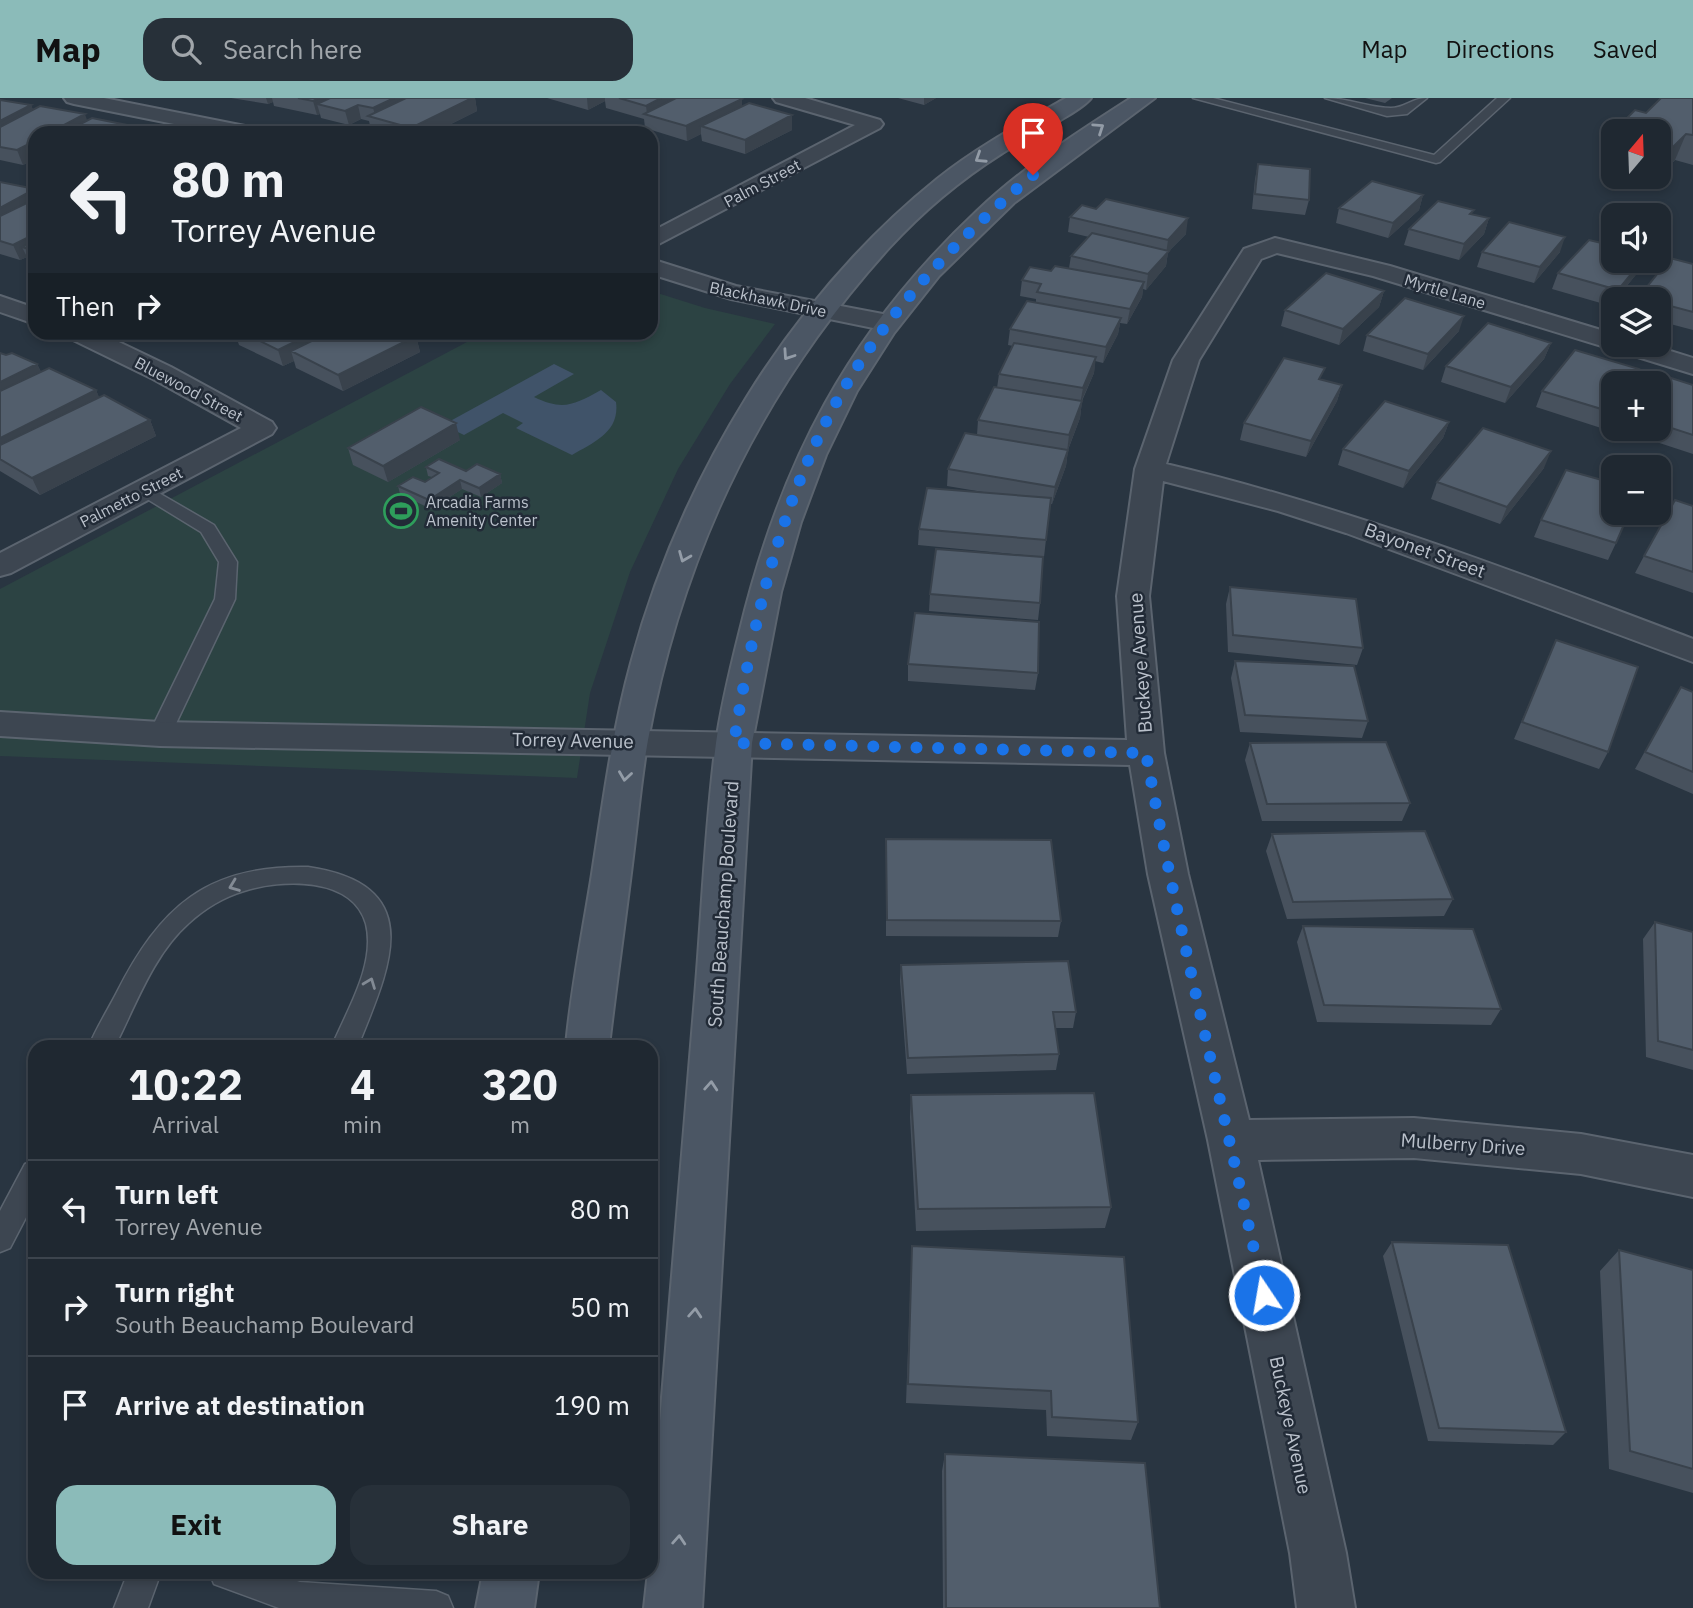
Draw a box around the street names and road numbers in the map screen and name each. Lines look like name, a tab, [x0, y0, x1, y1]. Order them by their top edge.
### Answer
street label: Palm Street	[720, 154, 804, 212]
street label: Myrtle Lane	[1402, 269, 1488, 313]
street label: Blackhawk Drive	[708, 277, 829, 321]
street label: Bluewood Street	[131, 352, 247, 426]
street label: Palmetto Street	[76, 462, 186, 532]
street label: Bayonet Street	[1361, 517, 1489, 583]
street label: Buckeye Avenue	[1123, 592, 1157, 734]
street label: Torrey Avenue	[512, 727, 634, 753]
street label: South Beauchamp Boulevard	[702, 780, 744, 1028]
street label: Mulberry Drive	[1400, 1128, 1526, 1160]
street label: Buckeye Avenue	[1265, 1354, 1317, 1496]

